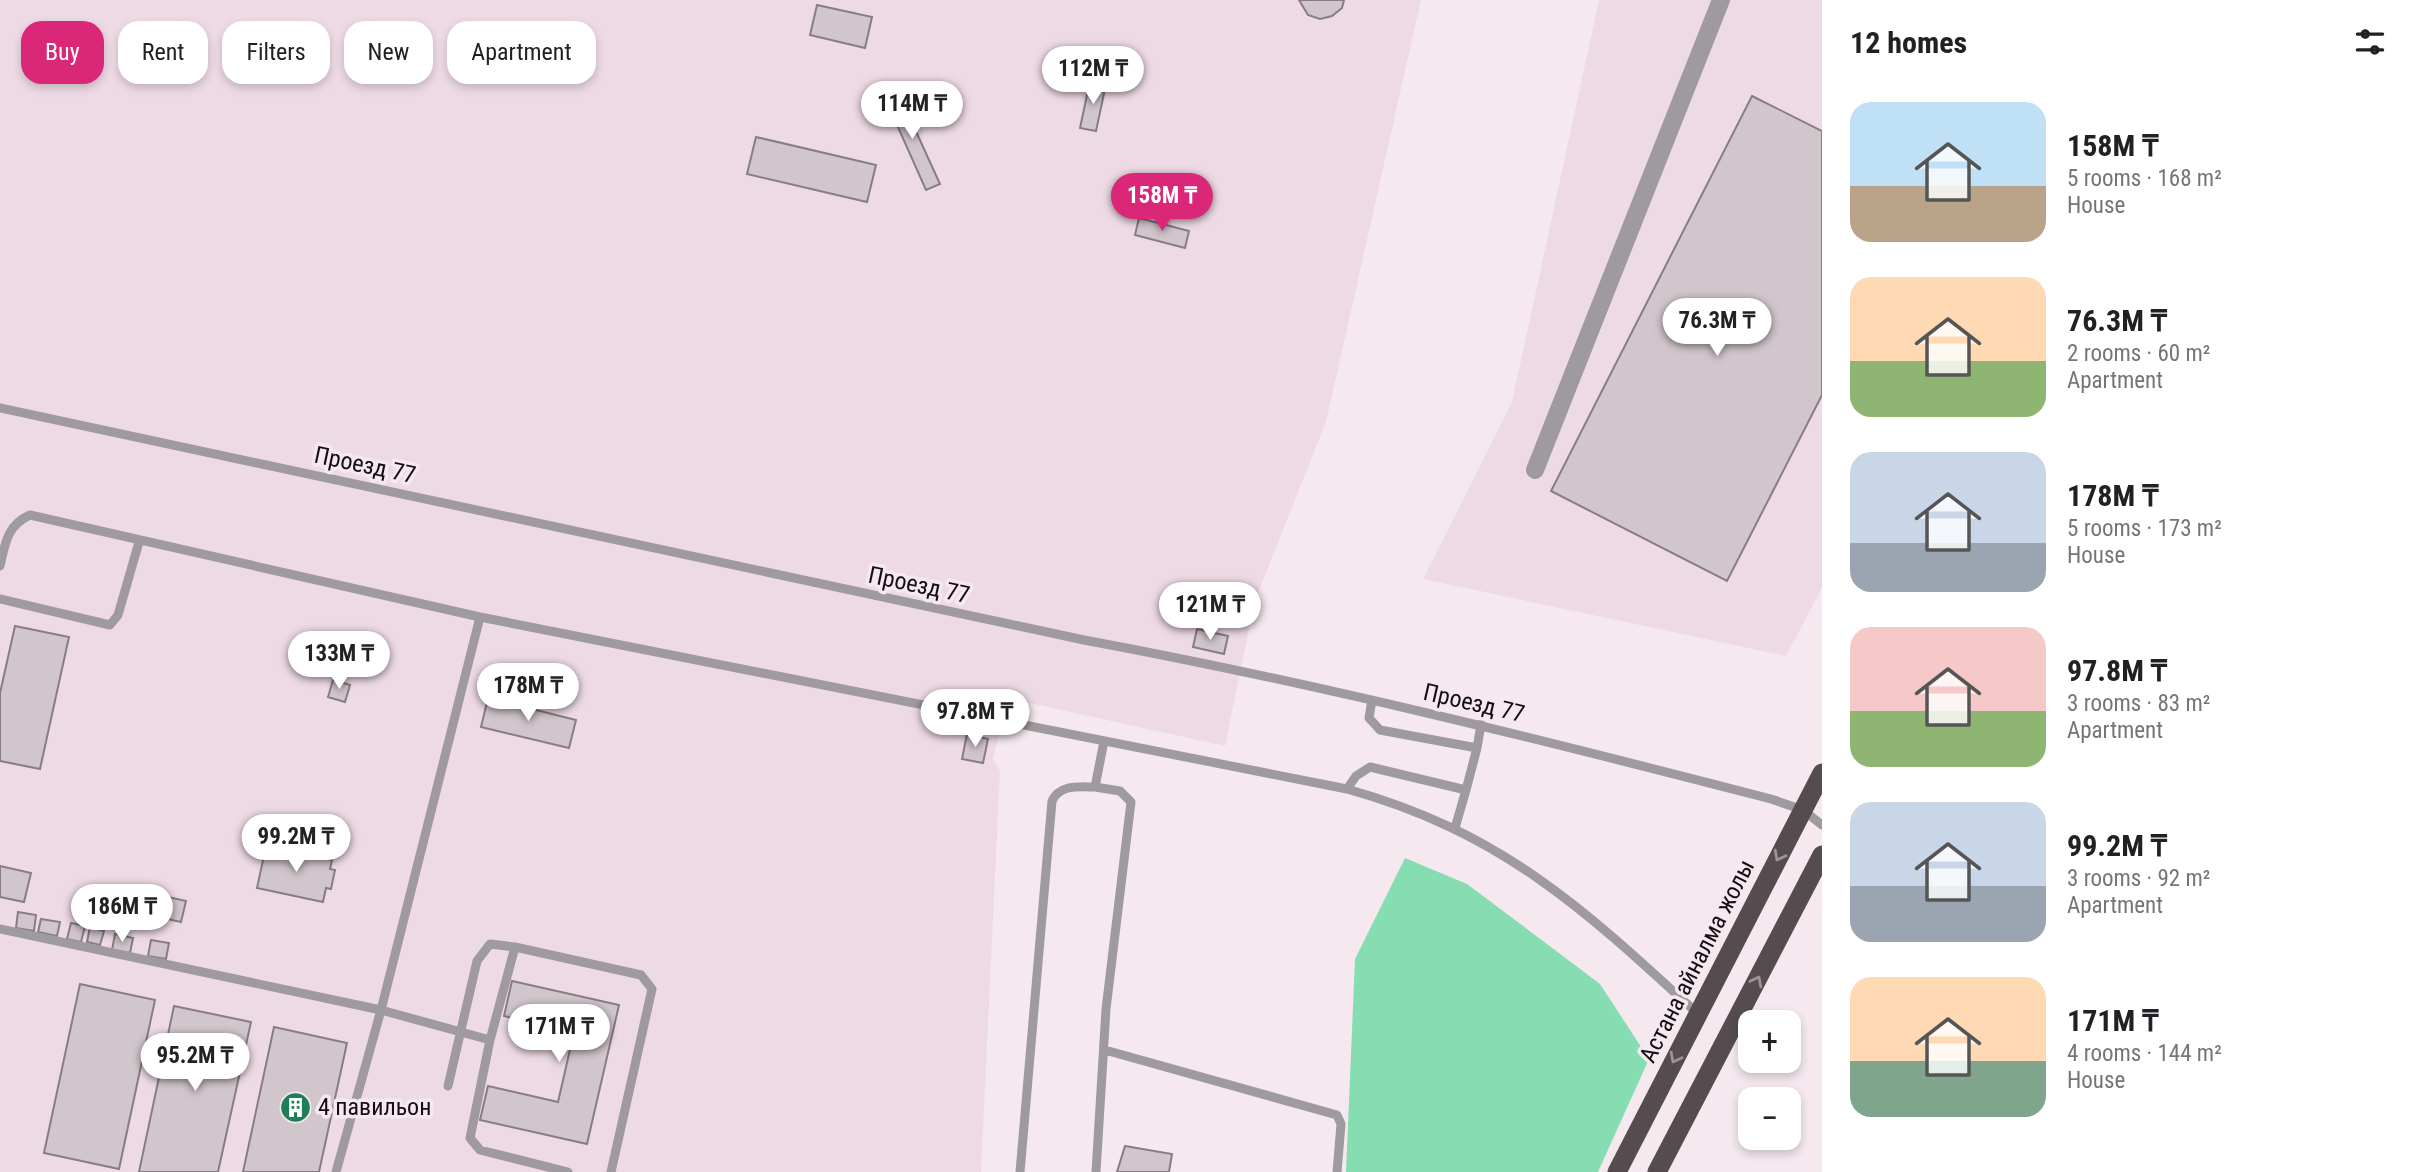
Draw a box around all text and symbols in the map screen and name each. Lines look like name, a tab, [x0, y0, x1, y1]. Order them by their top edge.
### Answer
chip: Buy	[21, 21, 104, 84]
chip: Rent	[118, 21, 208, 84]
chip: Filters	[222, 21, 330, 84]
chip: New	[344, 21, 433, 84]
chip: Apartment	[447, 21, 596, 84]
icon: filters	[2351, 23, 2389, 61]
text: 12 homes	[1850, 25, 1967, 60]
pin: 112M ₸	[1036, 46, 1150, 106]
text: 112M ₸	[1058, 55, 1128, 82]
pin: 114M ₸	[855, 82, 969, 141]
text: 114M ₸	[877, 90, 947, 117]
text: 158M ₸	[2067, 128, 2159, 163]
icon: home	[1906, 130, 1990, 214]
text: 5 rooms · 168 m²	[2067, 165, 2222, 192]
pin: 158M ₸	[1105, 174, 1219, 233]
text: 158M ₸	[1127, 182, 1197, 209]
text: House	[2067, 192, 2125, 219]
pin: 76.3M ₸	[1652, 298, 1782, 358]
text: 76.3M ₸	[2067, 303, 2167, 338]
icon: home	[1906, 305, 1990, 389]
text: 76.3M ₸	[1679, 307, 1755, 334]
text: 2 rooms · 60 m²	[2067, 340, 2210, 367]
text: Apartment	[2067, 367, 2163, 394]
street label: Проезд 77	[312, 441, 418, 489]
text: 178M ₸	[2067, 478, 2159, 513]
icon: home	[1906, 480, 1990, 564]
text: 5 rooms · 173 m²	[2067, 515, 2222, 542]
text: House	[2067, 542, 2125, 569]
street label: Проезд 77	[866, 561, 972, 609]
pin: 121M ₸	[1153, 582, 1267, 642]
text: 121M ₸	[1175, 591, 1245, 618]
pin: 133M ₸	[282, 632, 396, 691]
text: 133M ₸	[304, 640, 374, 667]
text: 97.8M ₸	[2067, 653, 2167, 688]
icon: home	[1906, 655, 1990, 739]
pin: 178M ₸	[471, 664, 585, 723]
text: 178M ₸	[493, 672, 563, 699]
street label: Проезд 77	[1421, 678, 1527, 728]
pin: 97.8M ₸	[910, 690, 1040, 749]
text: 3 rooms · 83 m²	[2067, 690, 2210, 717]
text: 97.8M ₸	[937, 698, 1013, 725]
text: Apartment	[2067, 717, 2163, 744]
pin: 99.2M ₸	[231, 814, 361, 874]
text: 99.2M ₸	[258, 823, 334, 850]
text: 99.2M ₸	[2067, 828, 2167, 863]
icon: home	[1906, 830, 1990, 914]
one-way arrow	[1774, 848, 1788, 861]
street label: Астана айналма жолы	[1634, 855, 1760, 1067]
text: 3 rooms · 92 m²	[2067, 865, 2210, 892]
pin: 186M ₸	[65, 884, 179, 944]
text: Apartment	[2067, 892, 2163, 919]
text: 186M ₸	[87, 893, 157, 920]
one-way arrow	[1748, 976, 1762, 988]
text: 171M ₸	[2067, 1003, 2159, 1038]
pin: 171M ₸	[502, 1004, 616, 1064]
icon: home	[1906, 1005, 1990, 1089]
map controls	[1738, 1010, 1801, 1150]
button: +	[1738, 1010, 1801, 1073]
text: 171M ₸	[524, 1013, 594, 1040]
pin: 95.2M ₸	[130, 1034, 260, 1093]
text: 4 rooms · 144 m²	[2067, 1040, 2222, 1067]
text: 95.2M ₸	[157, 1042, 233, 1069]
one-way arrow	[1669, 1051, 1683, 1063]
text: House	[2067, 1067, 2125, 1094]
button: −	[1738, 1087, 1801, 1150]
building icon: 4 павильон	[278, 1090, 312, 1124]
place label: 4 павильон	[318, 1093, 431, 1121]

